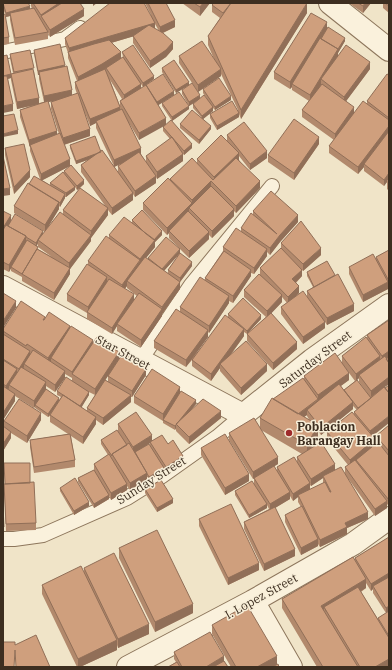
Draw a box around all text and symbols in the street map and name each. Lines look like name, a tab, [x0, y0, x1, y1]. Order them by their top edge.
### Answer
street label: Saturday Street	[276, 327, 354, 391]
street label: Star Street	[93, 331, 153, 373]
place label: Poblacion Barangay Hall	[297, 419, 381, 448]
marker: Poblacion Barangay Hall	[284, 428, 294, 438]
street label: Sunday Street	[114, 453, 188, 507]
street label: I. Lopez Street	[222, 570, 300, 622]

